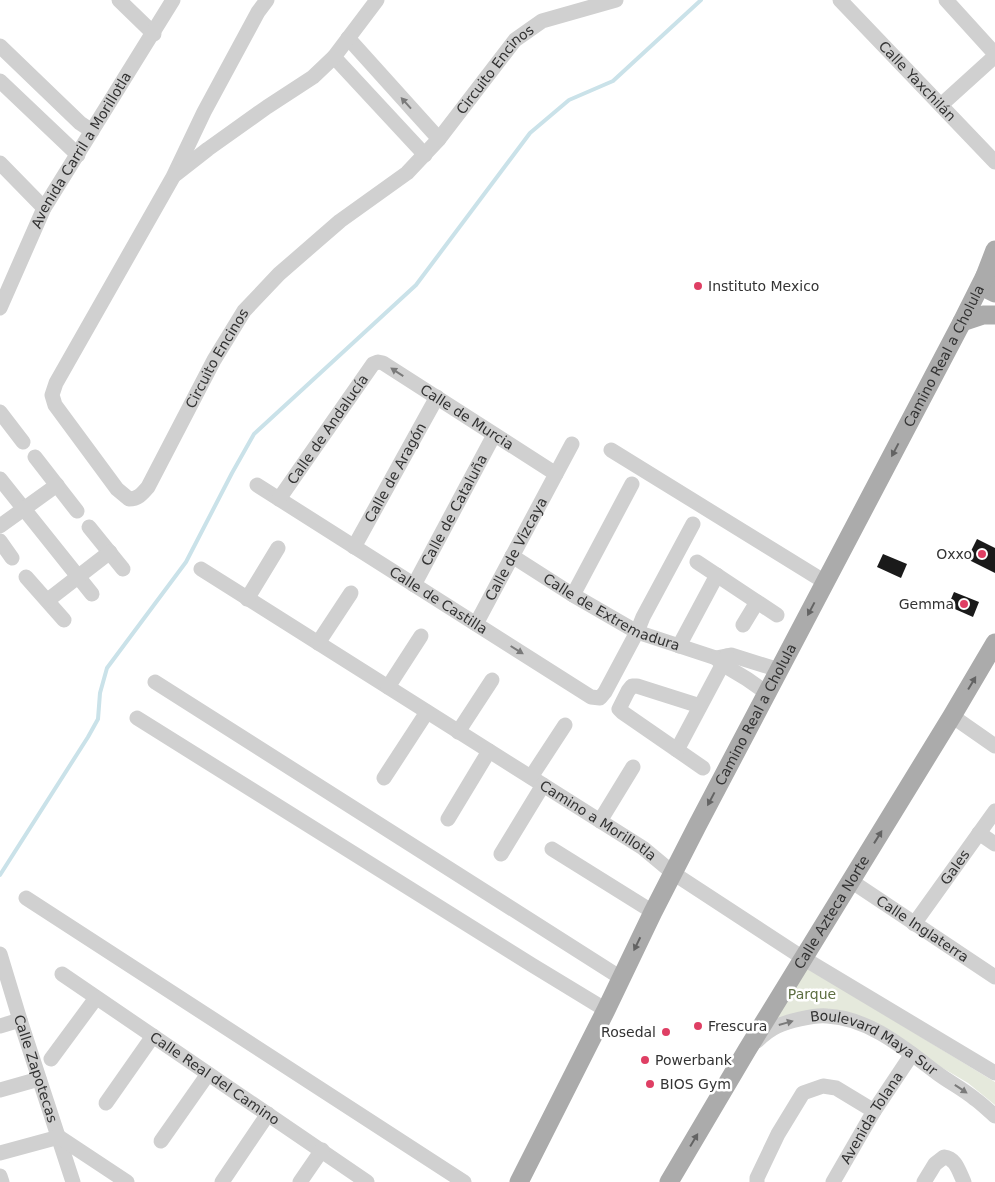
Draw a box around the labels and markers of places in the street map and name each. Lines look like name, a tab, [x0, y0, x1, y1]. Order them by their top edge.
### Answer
place label: Instituto Mexico	[708, 278, 819, 294]
marker: Instituto Mexico	[692, 280, 704, 292]
place label: Oxxo	[936, 546, 972, 562]
marker: Oxxo	[976, 548, 988, 560]
place label: Gemma	[899, 596, 954, 612]
marker: Gemma	[958, 598, 970, 610]
place label: Frescura	[708, 1018, 767, 1034]
marker: Frescura	[692, 1020, 704, 1032]
place label: Rosedal	[601, 1024, 656, 1040]
marker: Rosedal	[660, 1026, 672, 1038]
place label: Powerbank	[655, 1052, 733, 1068]
marker: Powerbank	[639, 1054, 651, 1066]
place label: BIOS Gym	[660, 1076, 731, 1092]
marker: BIOS Gym	[644, 1078, 656, 1090]

